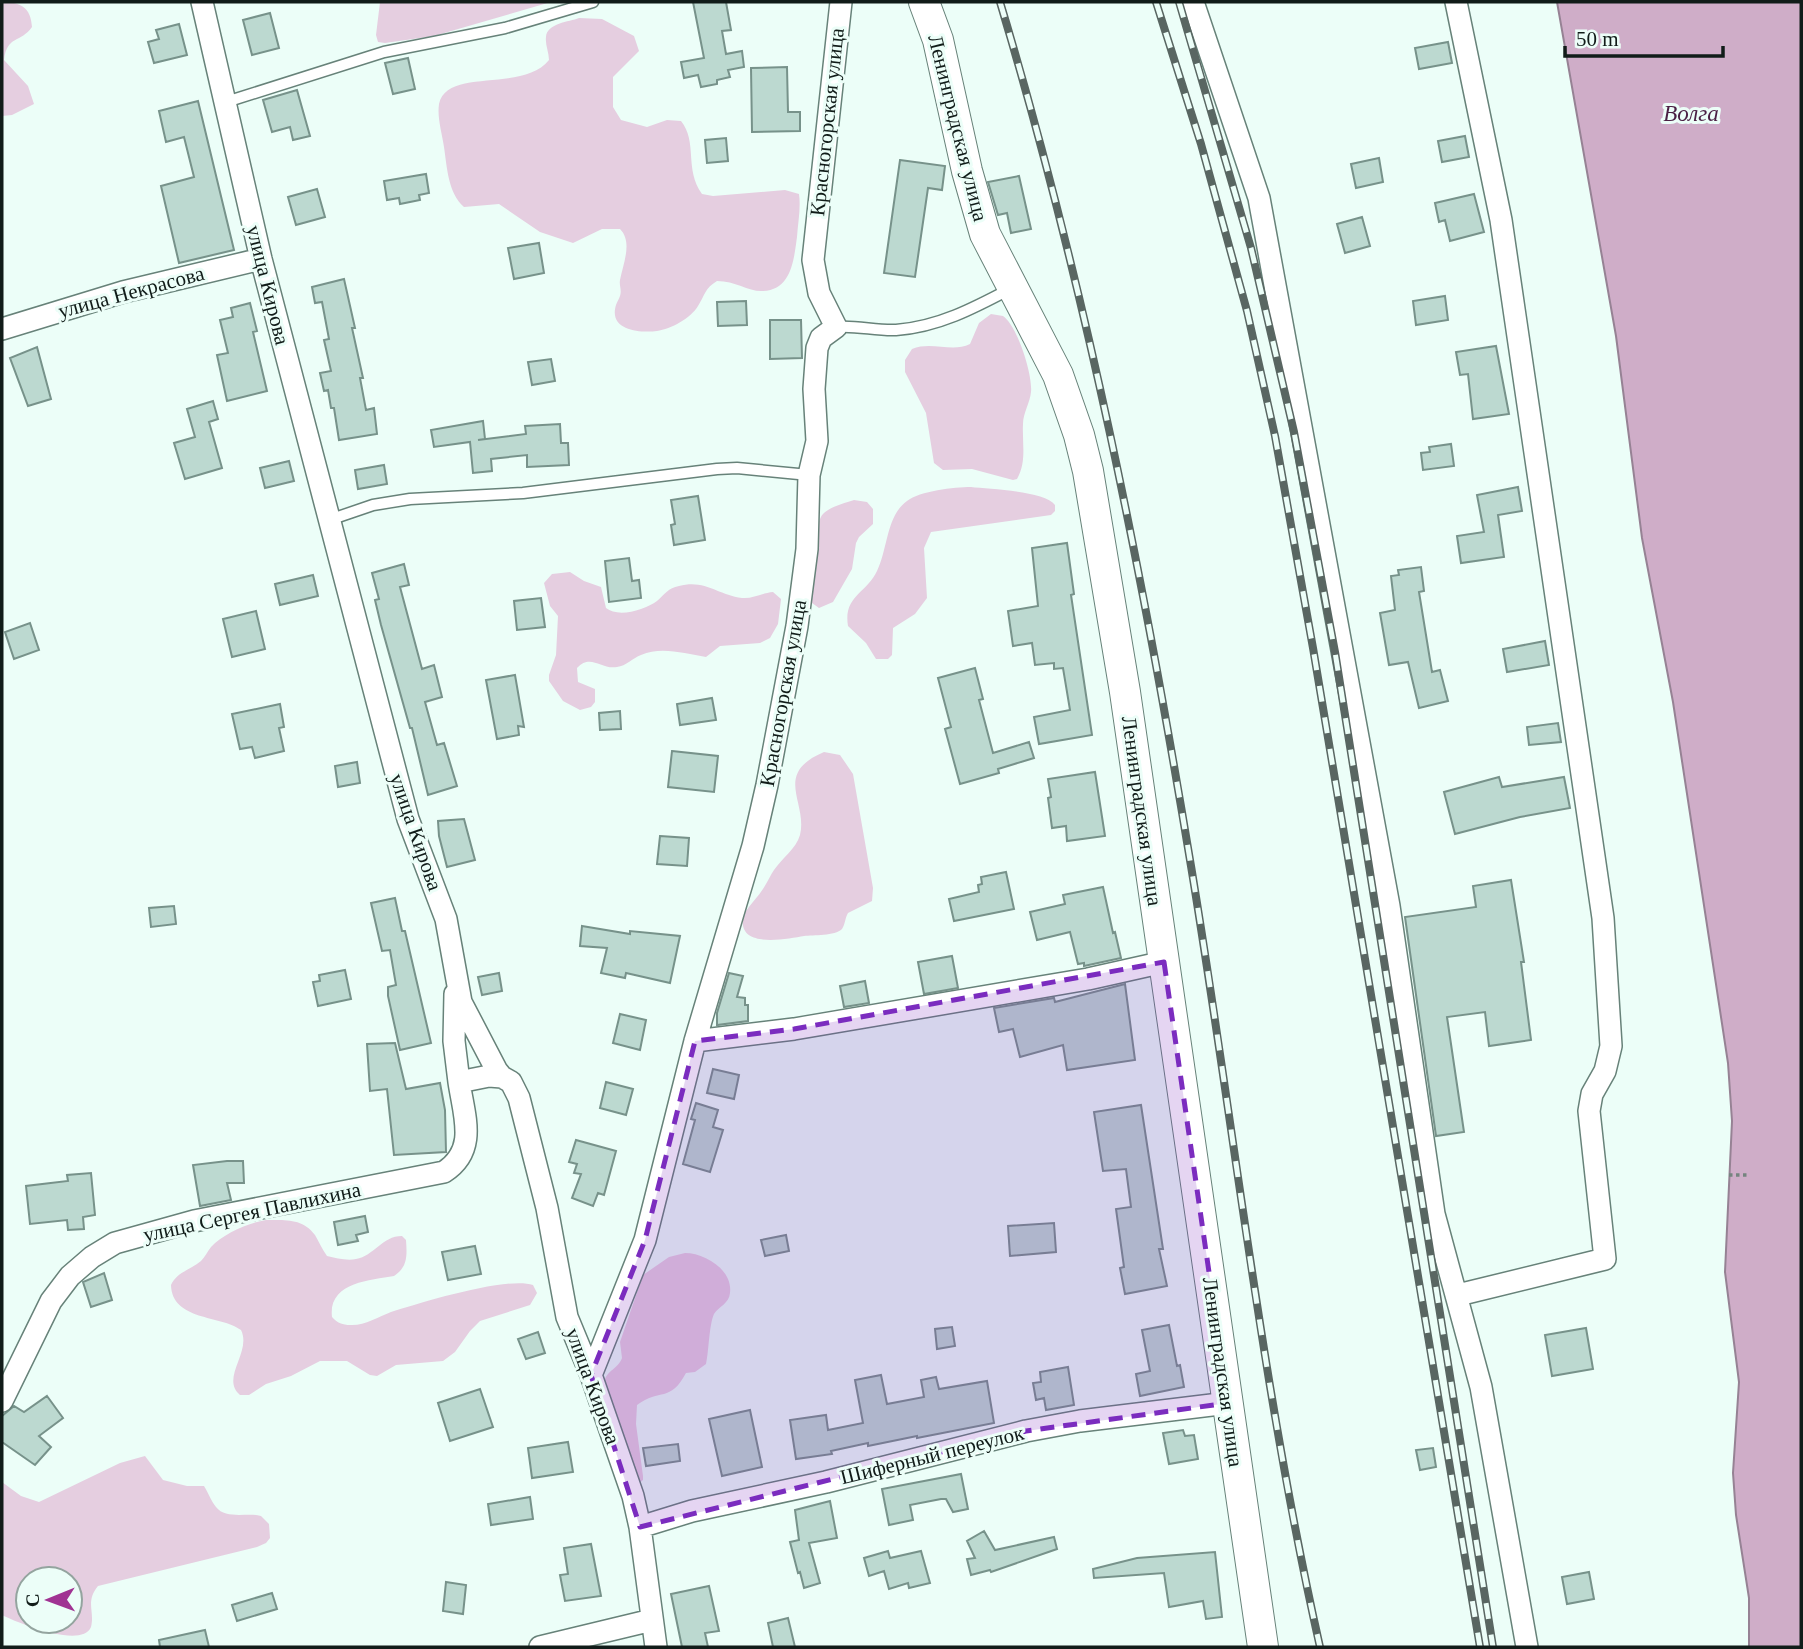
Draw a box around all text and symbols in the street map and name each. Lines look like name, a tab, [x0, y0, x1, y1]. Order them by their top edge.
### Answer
scale bar	[1565, 14, 1722, 58]
street label: Красногорская улица	[805, 26, 849, 217]
text: 50 m	[1576, 27, 1619, 51]
street label: Ленинградская улица	[923, 32, 993, 224]
water label: Волга	[1663, 101, 1719, 126]
street label: улица Кирова	[242, 223, 295, 348]
street label: улица Некрасова	[55, 261, 207, 323]
street label: Красногорская улица	[755, 597, 811, 788]
street label: Ленинградская улица	[1117, 714, 1167, 908]
street label: улица Кирова	[385, 770, 447, 894]
street label: улица Сергея Павлихина	[141, 1177, 364, 1247]
street label: Ленинградская улица	[1198, 1275, 1248, 1469]
street label: улица Кирова	[561, 1324, 625, 1448]
street label: Шиферный переулок	[838, 1420, 1027, 1489]
north arrow	[14, 1565, 84, 1635]
text: С	[22, 1593, 43, 1607]

